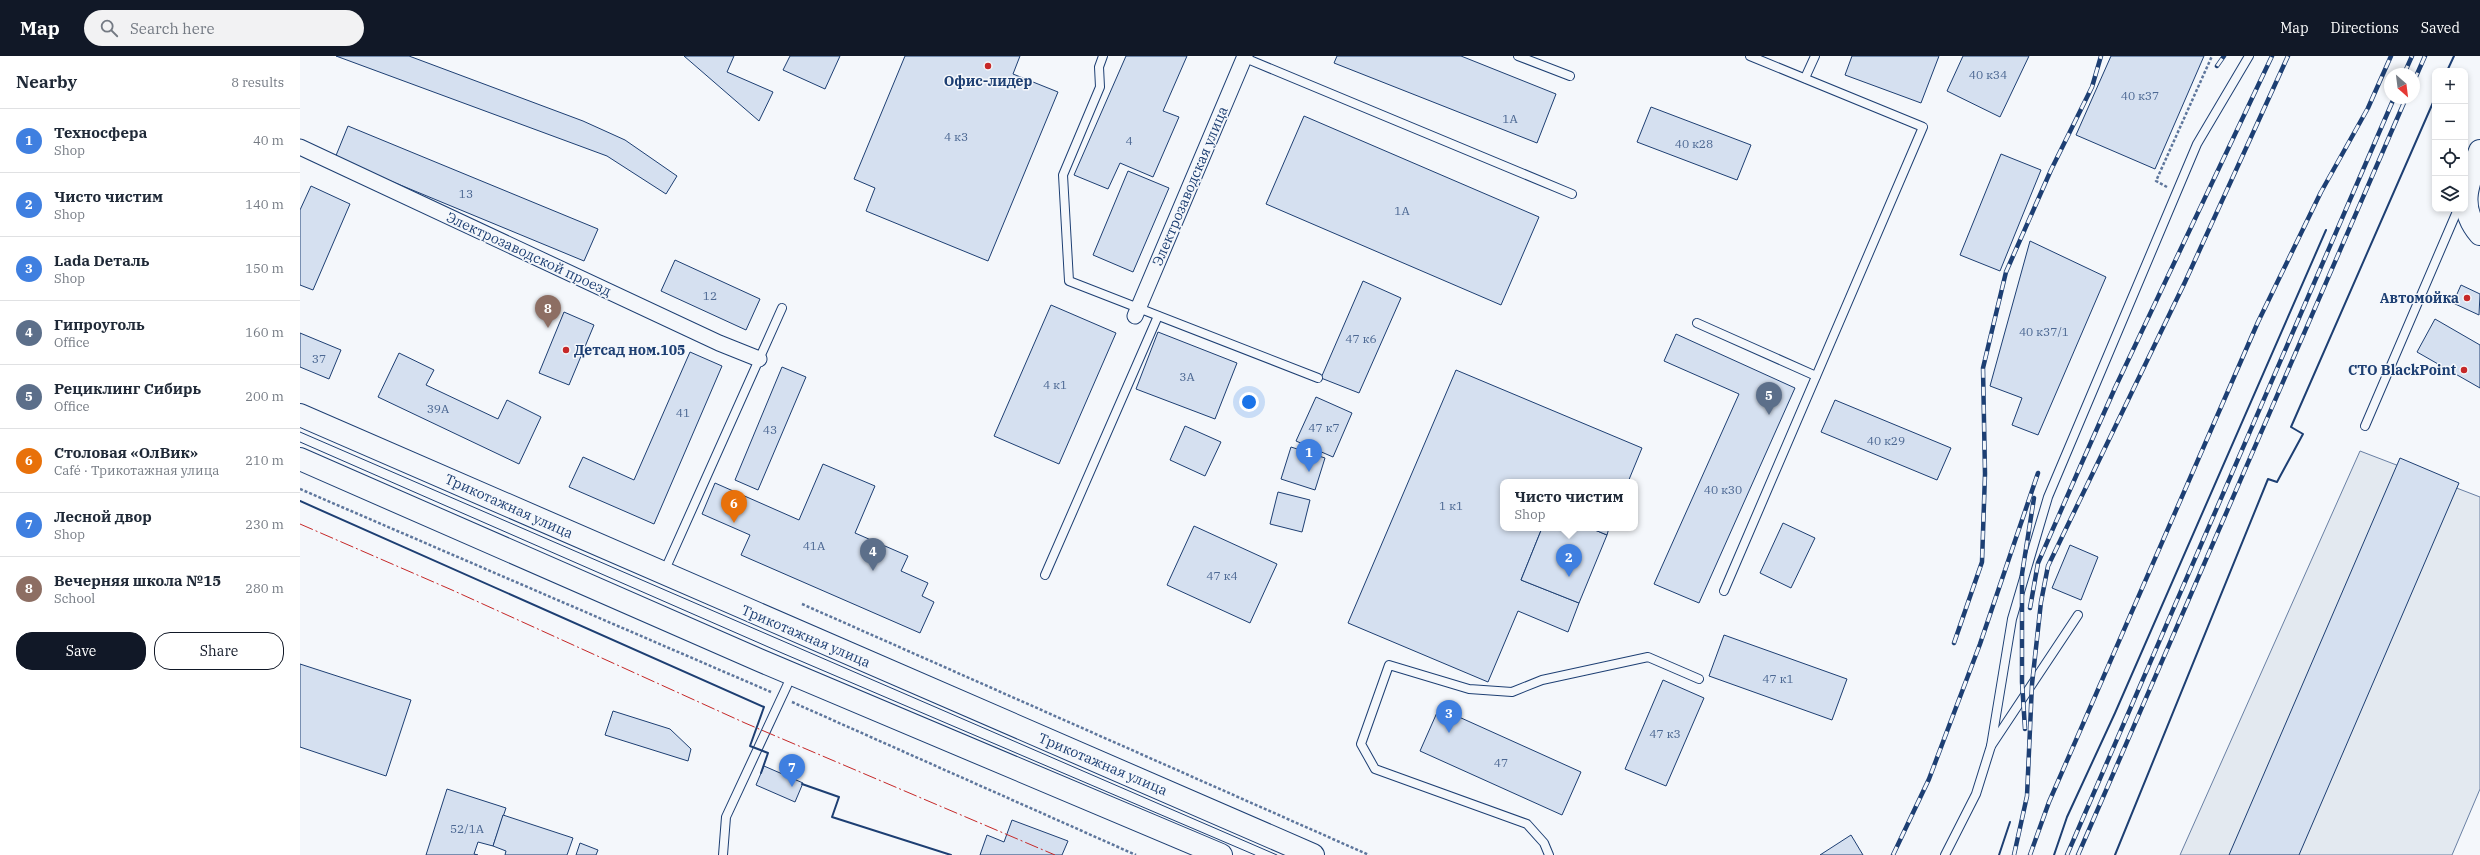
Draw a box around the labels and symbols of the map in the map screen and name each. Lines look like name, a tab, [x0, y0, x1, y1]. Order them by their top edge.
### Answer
marker: Офис-лидер	[983, 61, 993, 71]
house number: 40 к34	[1969, 67, 2007, 82]
north arrow	[2384, 68, 2420, 104]
place label: Офис-лидер	[944, 72, 1032, 90]
house number: 40 к37	[2121, 88, 2159, 103]
street label: Электрозаводская улица	[1148, 103, 1232, 268]
house number: 1А	[1502, 111, 1518, 126]
house number: 4 к3	[944, 129, 968, 144]
house number: 4	[1125, 133, 1133, 148]
house number: 40 к28	[1675, 136, 1713, 151]
house number: 13	[459, 186, 473, 201]
house number: 1А	[1394, 203, 1410, 218]
street label: Электрозаводской проезд	[444, 208, 615, 300]
house number: 12	[703, 288, 717, 303]
place label: Автомойка	[2380, 289, 2459, 307]
marker: Автомойка	[2462, 293, 2472, 303]
pin: 8	[535, 295, 561, 328]
house number: 40 к37/1	[2019, 324, 2069, 339]
house number: 47 к6	[1345, 331, 1377, 346]
place label: Детсад ном.105	[574, 341, 685, 359]
marker: Детсад ном.105	[561, 345, 571, 355]
house number: 37	[312, 351, 326, 366]
place label: СТО BlackPoint	[2348, 361, 2456, 379]
marker: СТО BlackPoint	[2459, 365, 2469, 375]
house number: 3А	[1179, 369, 1195, 384]
house number: 4 к1	[1043, 377, 1067, 392]
pin: 5	[1756, 382, 1782, 415]
your location	[1239, 392, 1259, 412]
house number: 39А	[427, 401, 450, 416]
house number: 41	[676, 405, 690, 420]
house number: 47 к7	[1308, 420, 1340, 435]
house number: 43	[763, 422, 777, 437]
house number: 40 к29	[1867, 433, 1905, 448]
pin: 1	[1296, 439, 1322, 472]
street label: Трикотажная улица	[442, 470, 576, 542]
house number: 40 к30	[1704, 482, 1742, 497]
pin: 6	[721, 490, 747, 523]
house number: 1 к1	[1439, 498, 1463, 513]
house number: 41А	[803, 538, 826, 553]
pin: 4	[860, 538, 886, 571]
pin: 2	[1556, 544, 1582, 577]
house number: 47 к4	[1206, 568, 1238, 583]
street label: Трикотажная улица	[739, 601, 874, 671]
house number: 47 к1	[1762, 671, 1794, 686]
pin: 3	[1436, 700, 1462, 733]
house number: 47 к3	[1649, 726, 1681, 741]
street label: Трикотажная улица	[1036, 729, 1171, 799]
pin: 7	[779, 754, 805, 787]
house number: 47	[1494, 755, 1508, 770]
house number: 52/1А	[450, 821, 485, 836]

